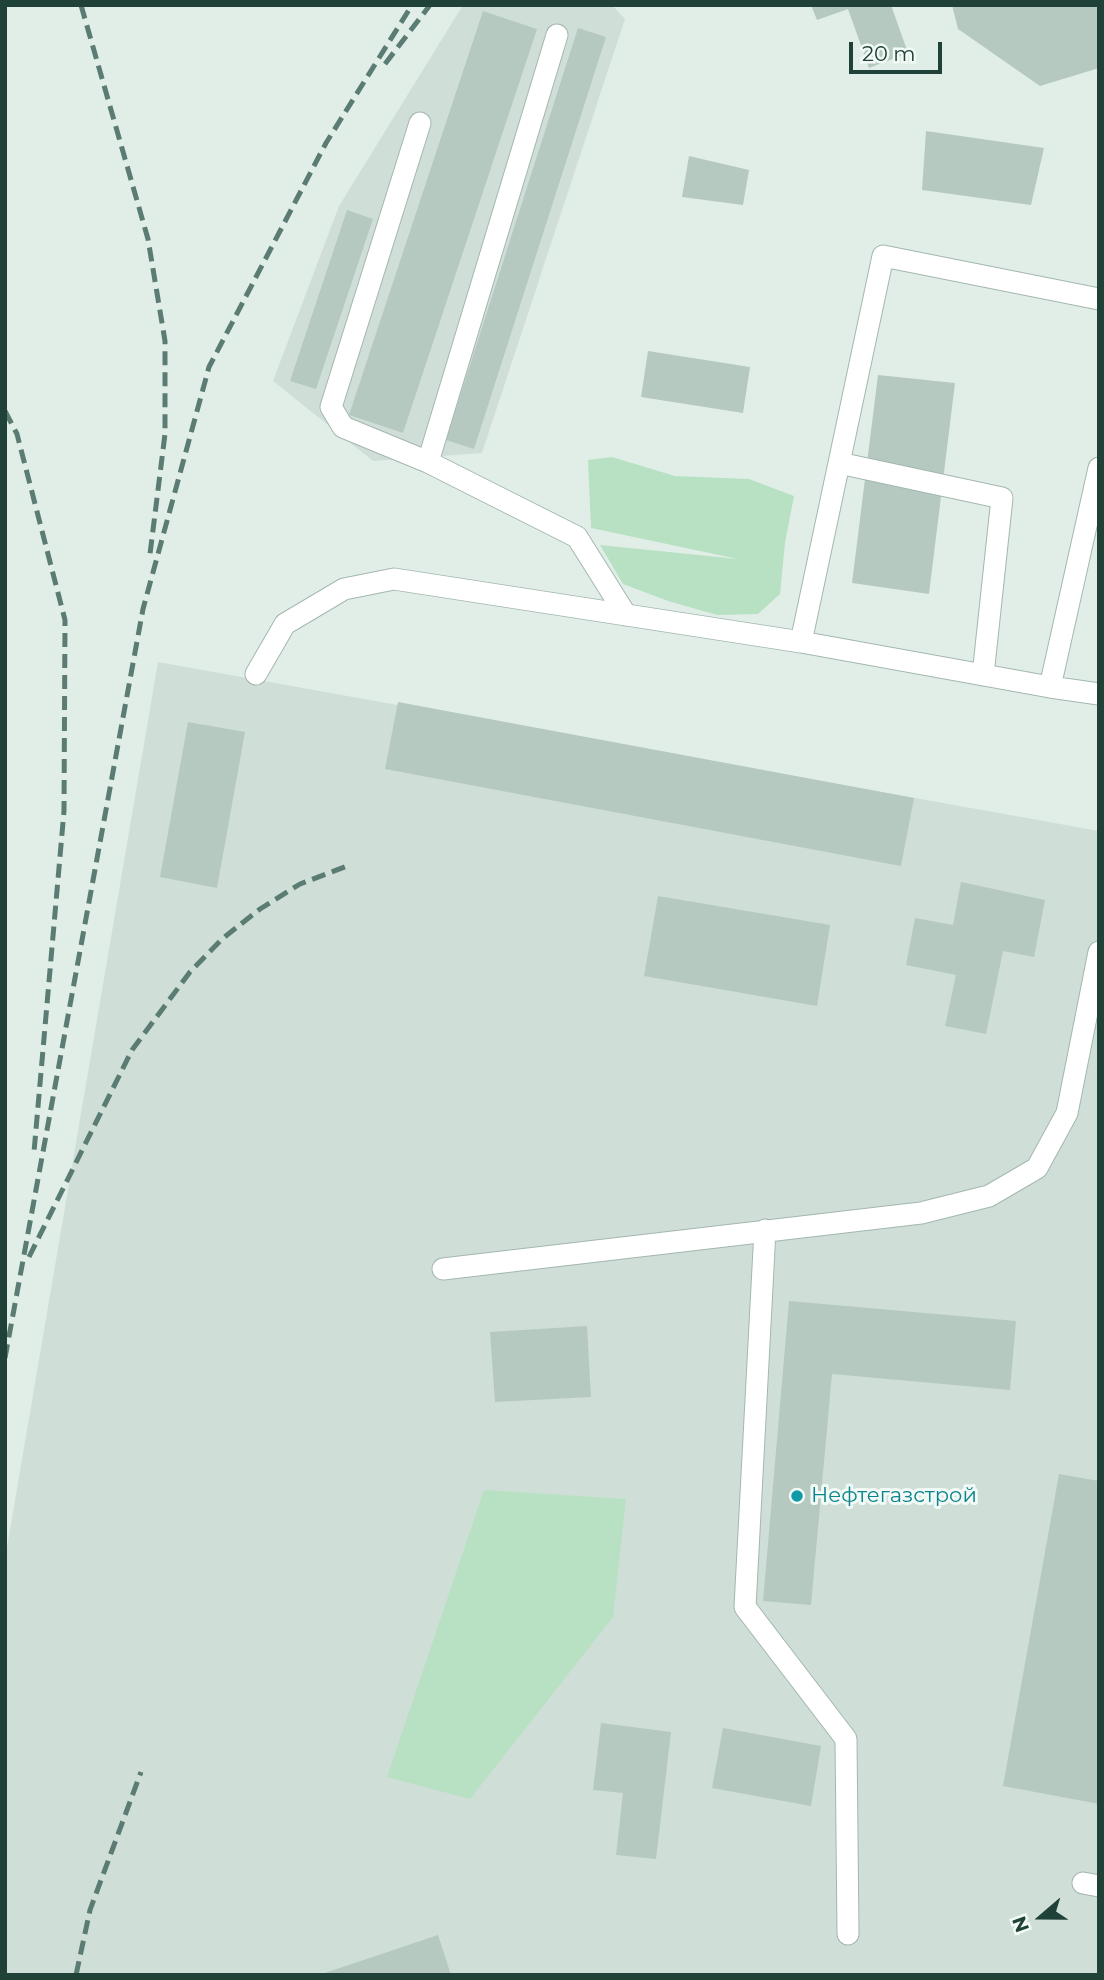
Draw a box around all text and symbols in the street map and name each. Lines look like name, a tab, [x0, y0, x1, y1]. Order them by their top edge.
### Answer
scale bar	[852, 28, 945, 72]
text: 20 m	[862, 41, 916, 66]
place label: Нефтегазстрой	[811, 1483, 977, 1509]
marker: Нефтегазстрой	[789, 1488, 805, 1504]
north arrow	[1006, 1882, 1076, 1952]
text: N	[1007, 1913, 1034, 1936]

